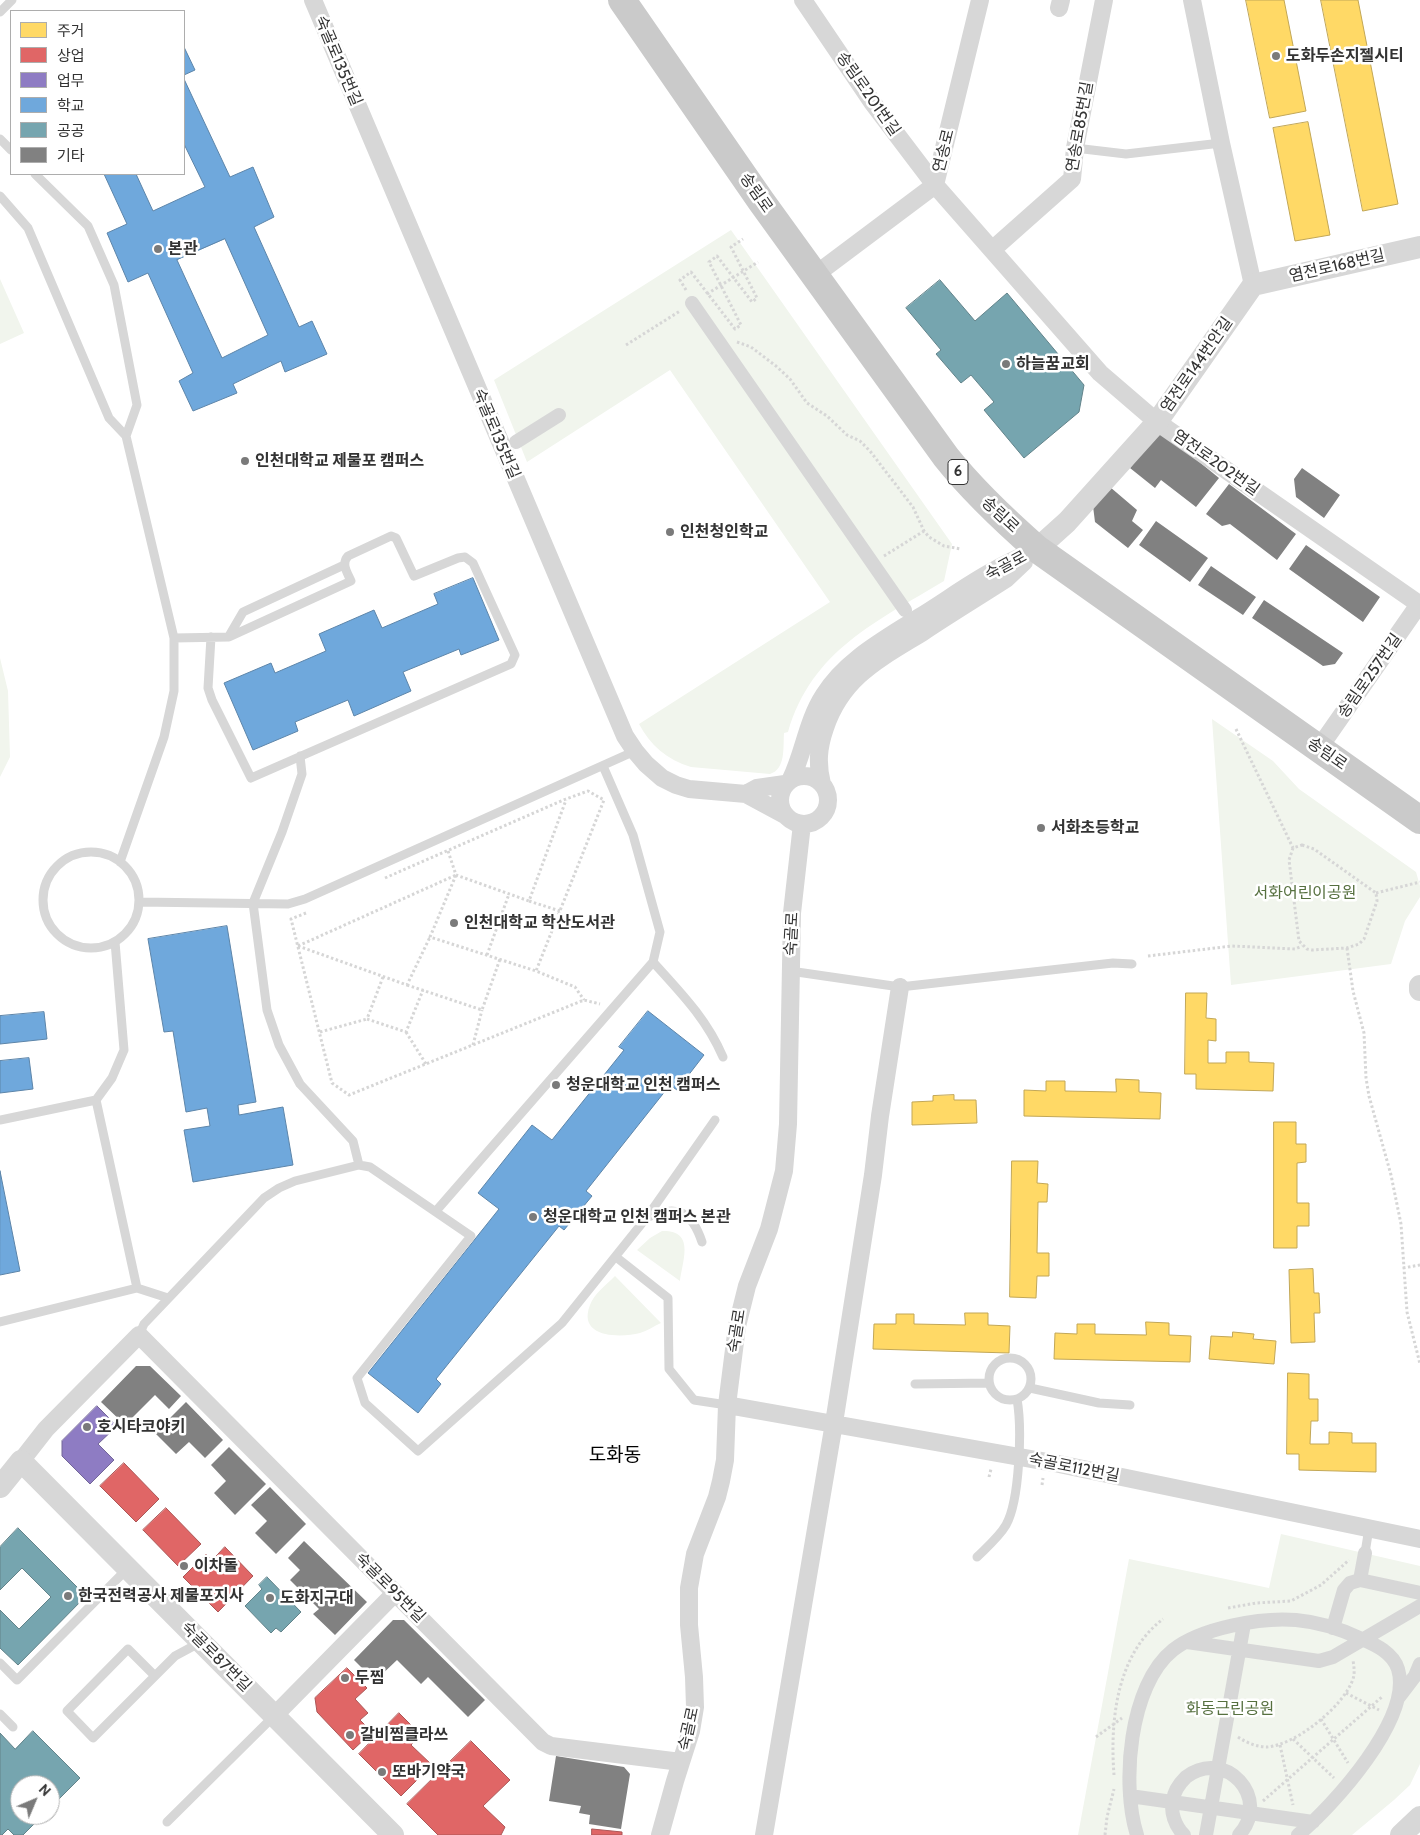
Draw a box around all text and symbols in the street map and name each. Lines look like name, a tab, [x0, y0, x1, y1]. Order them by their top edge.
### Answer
legend	[10, 10, 185, 175]
street label: 숙골로135번길	[310, 13, 366, 109]
text: 주거	[57, 22, 85, 40]
place label: 도화두손지젤시티	[1286, 46, 1404, 66]
text: 상업	[57, 47, 85, 65]
street label: 송림로201번길	[832, 48, 904, 140]
marker: 도화두손지젤시티	[1270, 50, 1282, 62]
text: 업무	[57, 72, 85, 90]
street label: 연송로85번길	[1063, 80, 1097, 174]
text: 학교	[57, 97, 85, 115]
text: 공공	[57, 122, 85, 140]
street label: 연송로	[929, 127, 959, 175]
text: 기타	[57, 147, 85, 165]
street label: 송림로	[735, 169, 777, 217]
place label: 본관	[168, 239, 197, 259]
marker: 본관	[152, 243, 164, 255]
street label: 염전로168번길	[1287, 246, 1387, 286]
street label: 염전로144번안길	[1157, 314, 1237, 416]
place label: 하늘꿈교회	[1016, 354, 1090, 374]
marker: 하늘꿈교회	[1000, 358, 1012, 370]
street label: 숙골로135번길	[468, 386, 524, 482]
street label: 염전로202번길	[1169, 426, 1263, 500]
place label: 인천대학교 제물포 캠퍼스	[255, 451, 424, 471]
marker: 인천대학교 제물포 캠퍼스	[239, 455, 251, 467]
road number: 6	[948, 460, 968, 484]
street label: 송림로	[977, 493, 1023, 537]
place label: 인천청인학교	[680, 522, 768, 542]
marker: 인천청인학교	[664, 526, 676, 538]
street label: 숙골로	[982, 547, 1030, 585]
street label: 송림로257번길	[1334, 630, 1406, 722]
street label: 송림로	[1303, 733, 1351, 775]
place label: 서화초등학교	[1051, 818, 1139, 838]
marker: 서화초등학교	[1035, 822, 1047, 834]
park label: 서화어린이공원	[1253, 883, 1357, 903]
street label: 숙골로	[781, 911, 803, 957]
place label: 인천대학교 학산도서관	[464, 913, 615, 933]
marker: 인천대학교 학산도서관	[448, 917, 460, 929]
place label: 청운대학교 인천 캠퍼스	[566, 1075, 720, 1095]
marker: 청운대학교 인천 캠퍼스	[550, 1079, 562, 1091]
place label: 청운대학교 인천 캠퍼스 본관	[543, 1207, 730, 1227]
marker: 청운대학교 인천 캠퍼스 본관	[527, 1211, 539, 1223]
street label: 숙골로	[724, 1308, 750, 1354]
place label: 호시타코야키	[97, 1417, 185, 1437]
marker: 호시타코야키	[81, 1421, 93, 1433]
district label: 도화동	[589, 1444, 641, 1466]
street label: 숙골로112번길	[1027, 1450, 1121, 1486]
street label: 숙골로95번길	[351, 1549, 429, 1627]
place label: 이차돌	[194, 1556, 238, 1576]
marker: 이차돌	[178, 1560, 190, 1572]
place label: 한국전력공사 제물포지사	[78, 1586, 244, 1606]
place label: 도화지구대	[280, 1588, 354, 1608]
marker: 한국전력공사 제물포지사	[62, 1590, 74, 1602]
marker: 도화지구대	[264, 1592, 276, 1604]
street label: 숙골로87번길	[177, 1618, 255, 1696]
place label: 두찜	[355, 1668, 384, 1688]
marker: 두찜	[339, 1672, 351, 1684]
park label: 화동근린공원	[1186, 1699, 1274, 1719]
street label: 숙골로	[675, 1705, 703, 1753]
place label: 갈비찜클라쓰	[360, 1725, 448, 1745]
marker: 갈비찜클라쓰	[344, 1729, 356, 1741]
place label: 또바기약국	[392, 1762, 466, 1782]
marker: 또바기약국	[376, 1766, 388, 1778]
north arrow	[10, 1775, 60, 1825]
text: N	[35, 1780, 55, 1800]

